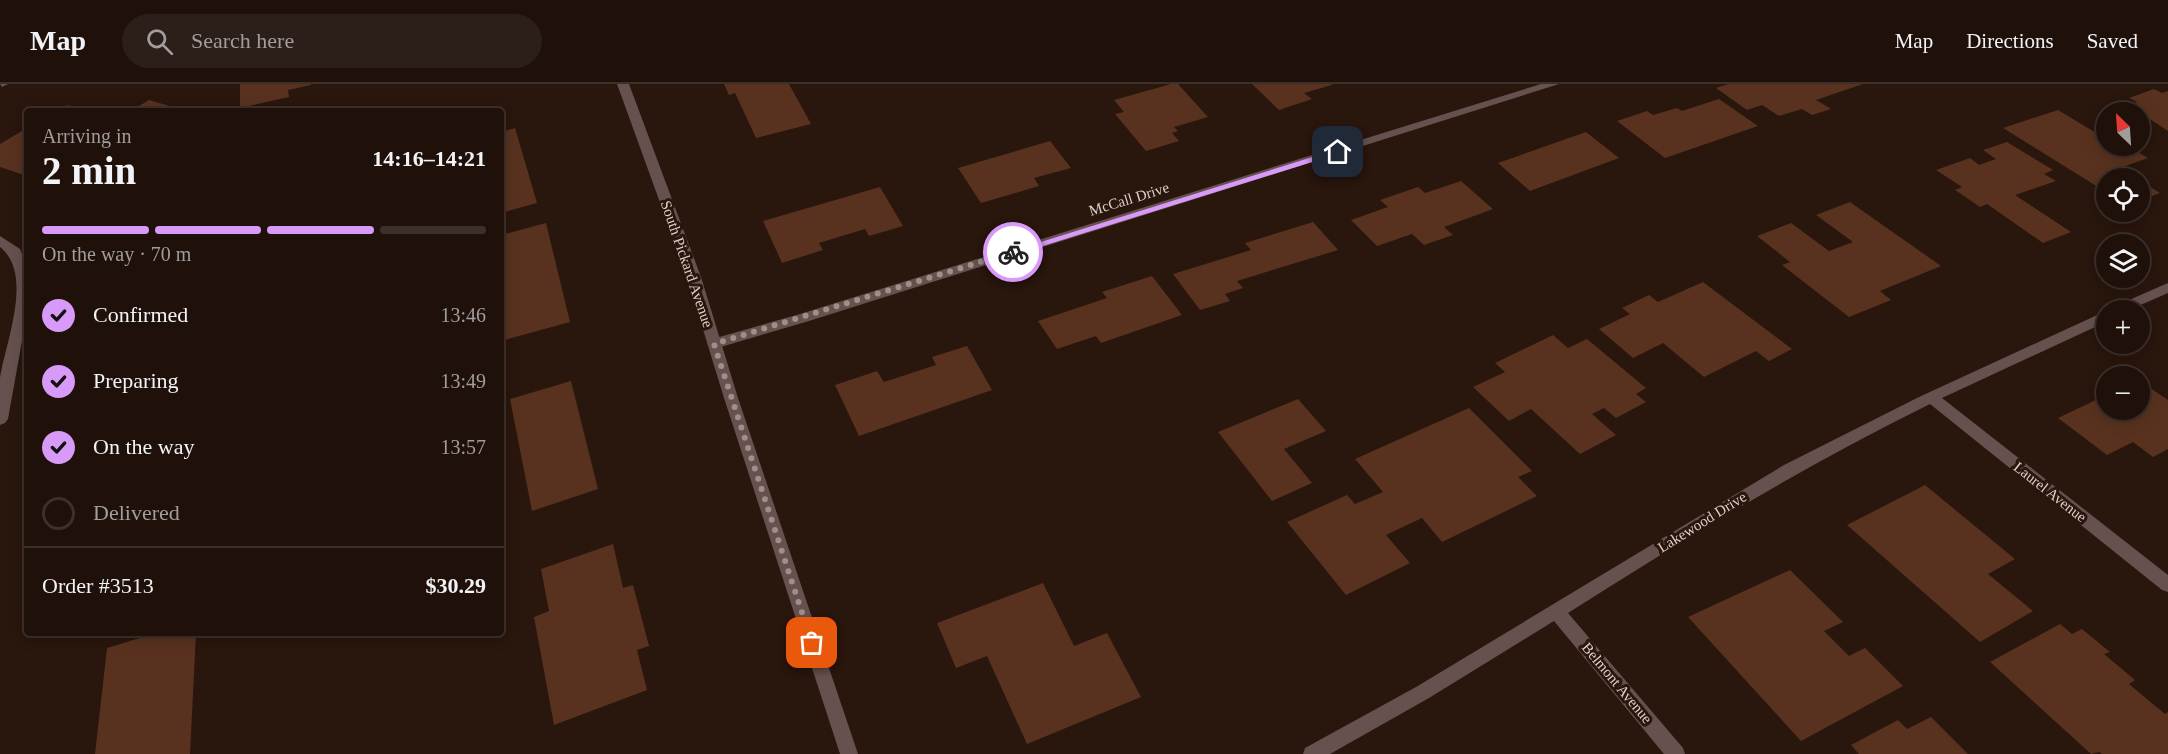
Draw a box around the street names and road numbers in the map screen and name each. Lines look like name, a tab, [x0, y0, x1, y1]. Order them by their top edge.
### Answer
street label: McCall Drive	[1087, 179, 1171, 219]
street label: South Pickard Avenue	[658, 198, 716, 330]
street label: Laurel Avenue	[2011, 459, 2090, 525]
street label: Lakewood Drive	[1655, 488, 1749, 556]
street label: Belmont Avenue	[1579, 640, 1656, 727]

